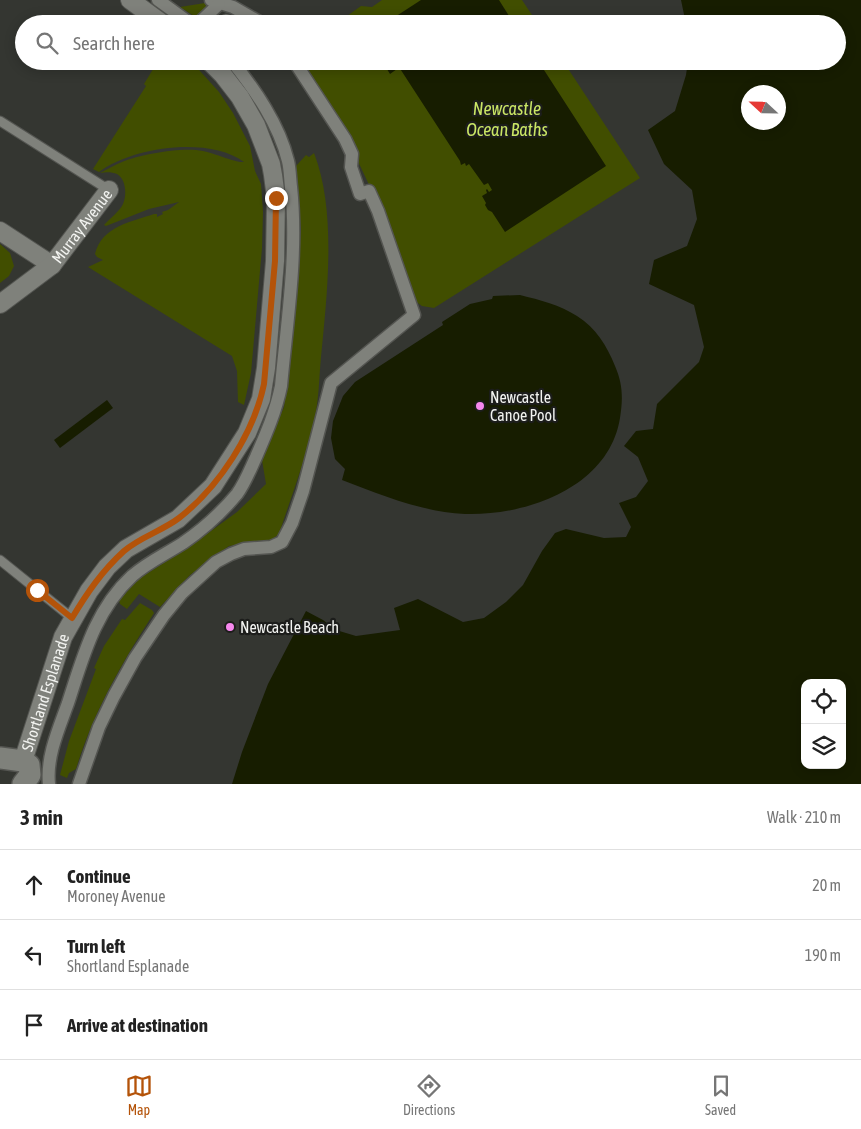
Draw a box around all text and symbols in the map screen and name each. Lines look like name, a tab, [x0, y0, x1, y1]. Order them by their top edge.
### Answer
search box	[15, 15, 846, 70]
icon: search	[33, 29, 61, 57]
text: Search here	[73, 32, 155, 54]
north arrow	[741, 85, 786, 130]
water label: Newcastle Ocean Baths	[466, 98, 548, 140]
street label: Murray Avenue	[48, 185, 115, 267]
route end	[265, 187, 288, 210]
place label: Newcastle Canoe Pool	[490, 388, 557, 424]
marker: Newcastle Canoe Pool	[474, 400, 486, 412]
route start	[26, 579, 49, 602]
place label: Newcastle Beach	[240, 618, 339, 636]
marker: Newcastle Beach	[224, 621, 236, 633]
street label: Shortland Esplanade	[18, 632, 72, 753]
map controls	[801, 679, 846, 769]
button: locate	[801, 679, 846, 724]
button: layers	[801, 724, 846, 769]
text: 3 min	[20, 805, 63, 829]
text: Walk · 210 m	[767, 808, 841, 826]
text: Continue	[67, 865, 131, 887]
icon: ahead	[20, 871, 48, 899]
text: 20 m	[812, 876, 841, 894]
text: Moroney Avenue	[67, 887, 165, 905]
text: Turn left	[67, 935, 125, 957]
icon: left	[20, 941, 48, 969]
text: 190 m	[805, 946, 841, 964]
text: Shortland Esplanade	[67, 957, 189, 975]
icon: arrive	[20, 1011, 48, 1039]
text: Arrive at destination	[67, 1014, 208, 1036]
tab: Map	[125, 1072, 153, 1118]
tab: Directions	[403, 1072, 455, 1118]
tab: Saved	[705, 1072, 736, 1118]

